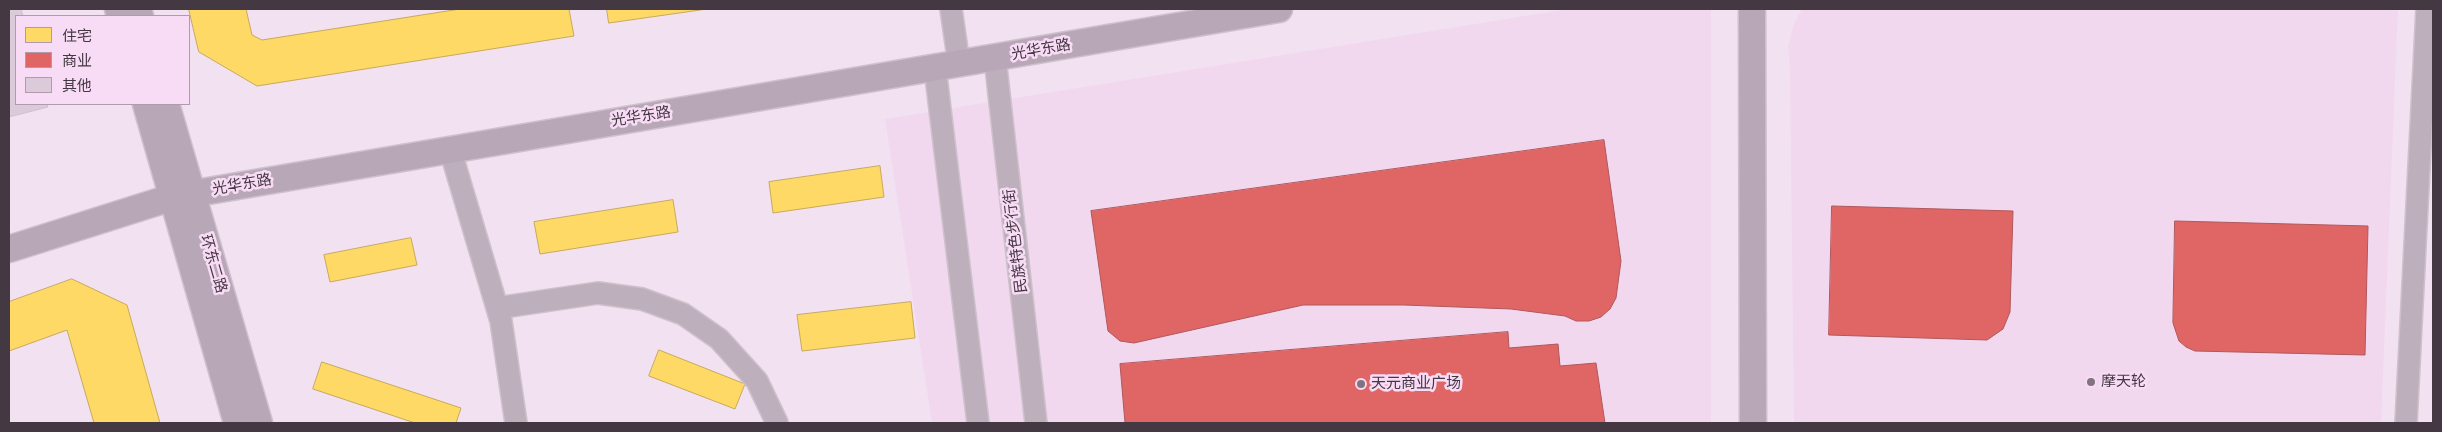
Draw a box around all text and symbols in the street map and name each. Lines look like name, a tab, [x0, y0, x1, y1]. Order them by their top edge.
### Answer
legend	[15, 15, 190, 105]
text: 住宅	[62, 26, 92, 45]
street label: 光华东路	[1010, 36, 1072, 64]
text: 商业	[62, 51, 92, 70]
text: 其他	[62, 76, 92, 95]
street label: 光华东路	[610, 103, 672, 131]
street label: 光华东路	[211, 171, 273, 199]
street label: 民族特色步行街	[1001, 188, 1031, 294]
street label: 环东二路	[196, 233, 230, 295]
place label: 摩天轮	[2101, 373, 2146, 391]
place label: 天元商业广场	[1371, 375, 1461, 393]
marker: 摩天轮	[2085, 376, 2097, 388]
marker: 天元商业广场	[1355, 378, 1367, 390]

